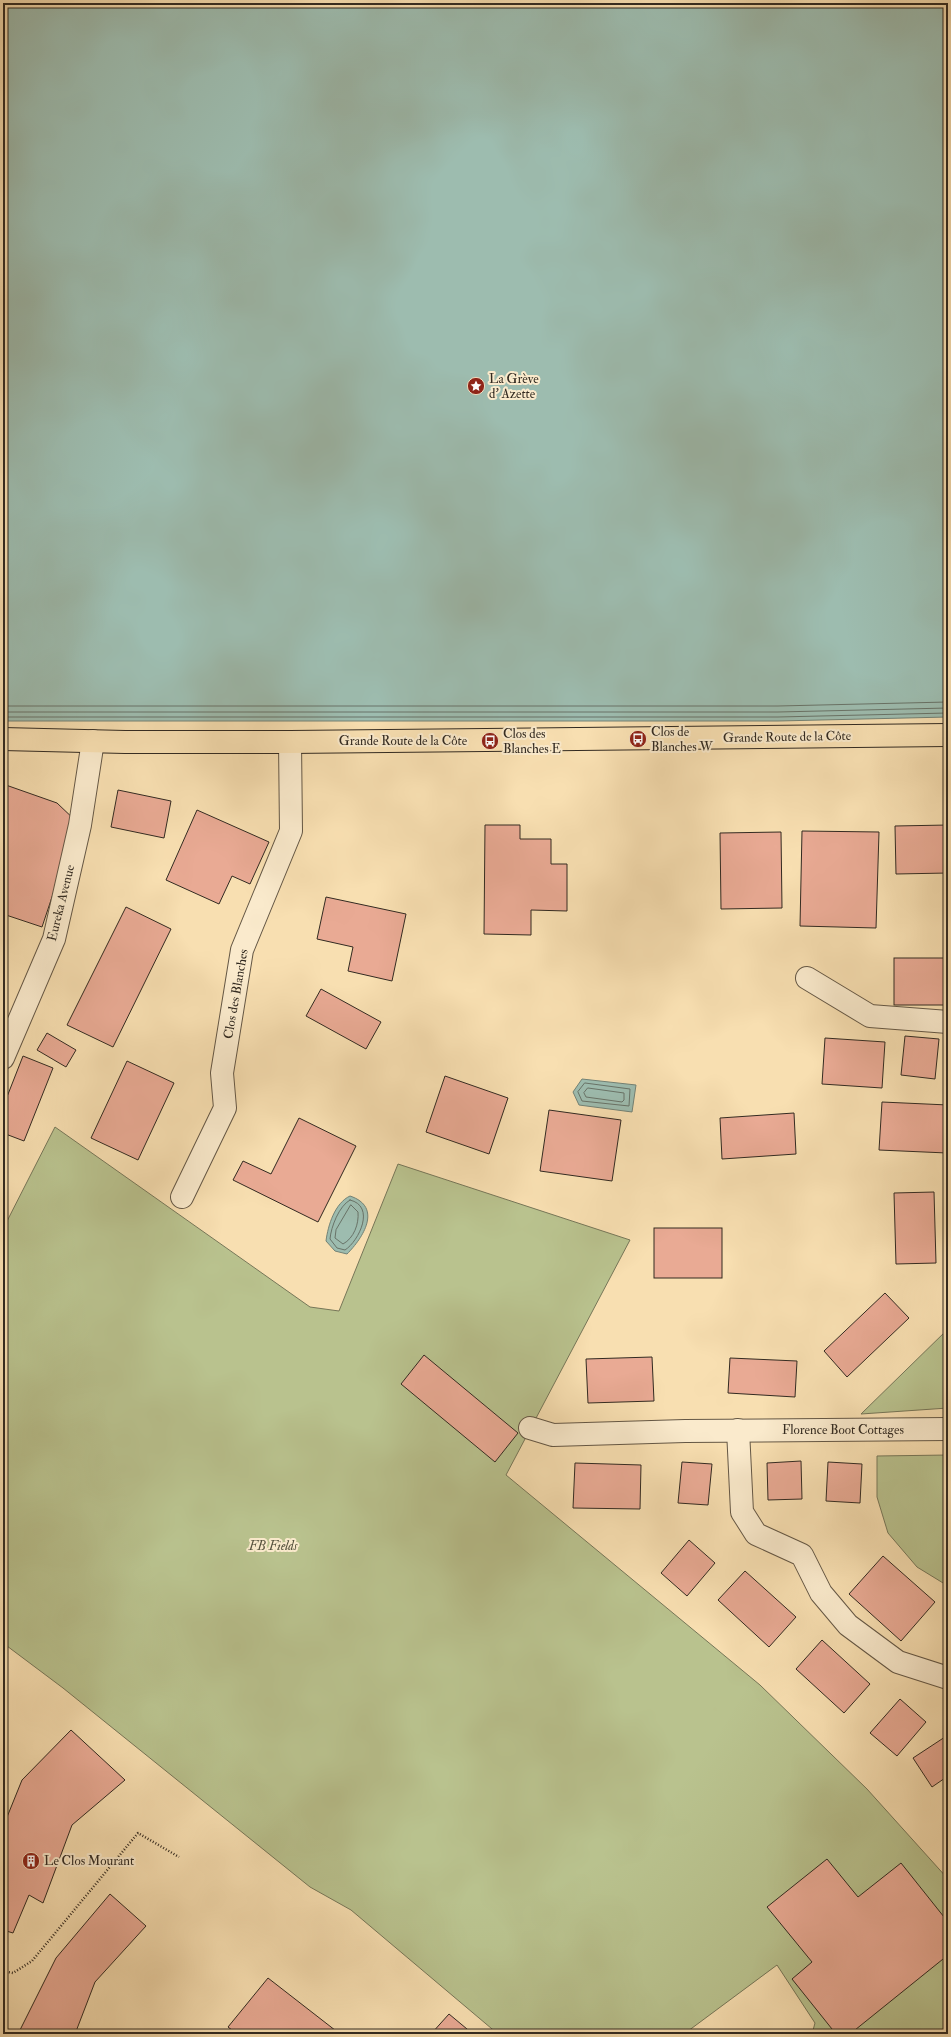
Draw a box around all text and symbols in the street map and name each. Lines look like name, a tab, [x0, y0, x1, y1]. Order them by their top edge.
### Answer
place label: La Grève d’ Azette	[489, 371, 539, 402]
place icon: La Grève d’ Azette	[466, 376, 486, 396]
place label: Clos de Blanches W	[651, 724, 713, 755]
place label: Clos des Blanches E	[503, 726, 561, 757]
street label: Grande Route de la Côte	[723, 728, 852, 746]
bus stop icon: Clos de Blanches W	[628, 729, 648, 749]
bus stop icon: Clos des Blanches E	[480, 731, 500, 751]
street label: Grande Route de la Côte	[339, 733, 468, 749]
street label: Eureka Avenue	[44, 863, 78, 943]
street label: Clos des Blanches	[220, 947, 252, 1040]
street label: Florence Boot Cottages	[782, 1422, 904, 1438]
park label: FB Fields	[248, 1538, 298, 1554]
building icon: Le Clos Mourant	[21, 1851, 41, 1871]
place label: Le Clos Mourant	[44, 1853, 134, 1869]

